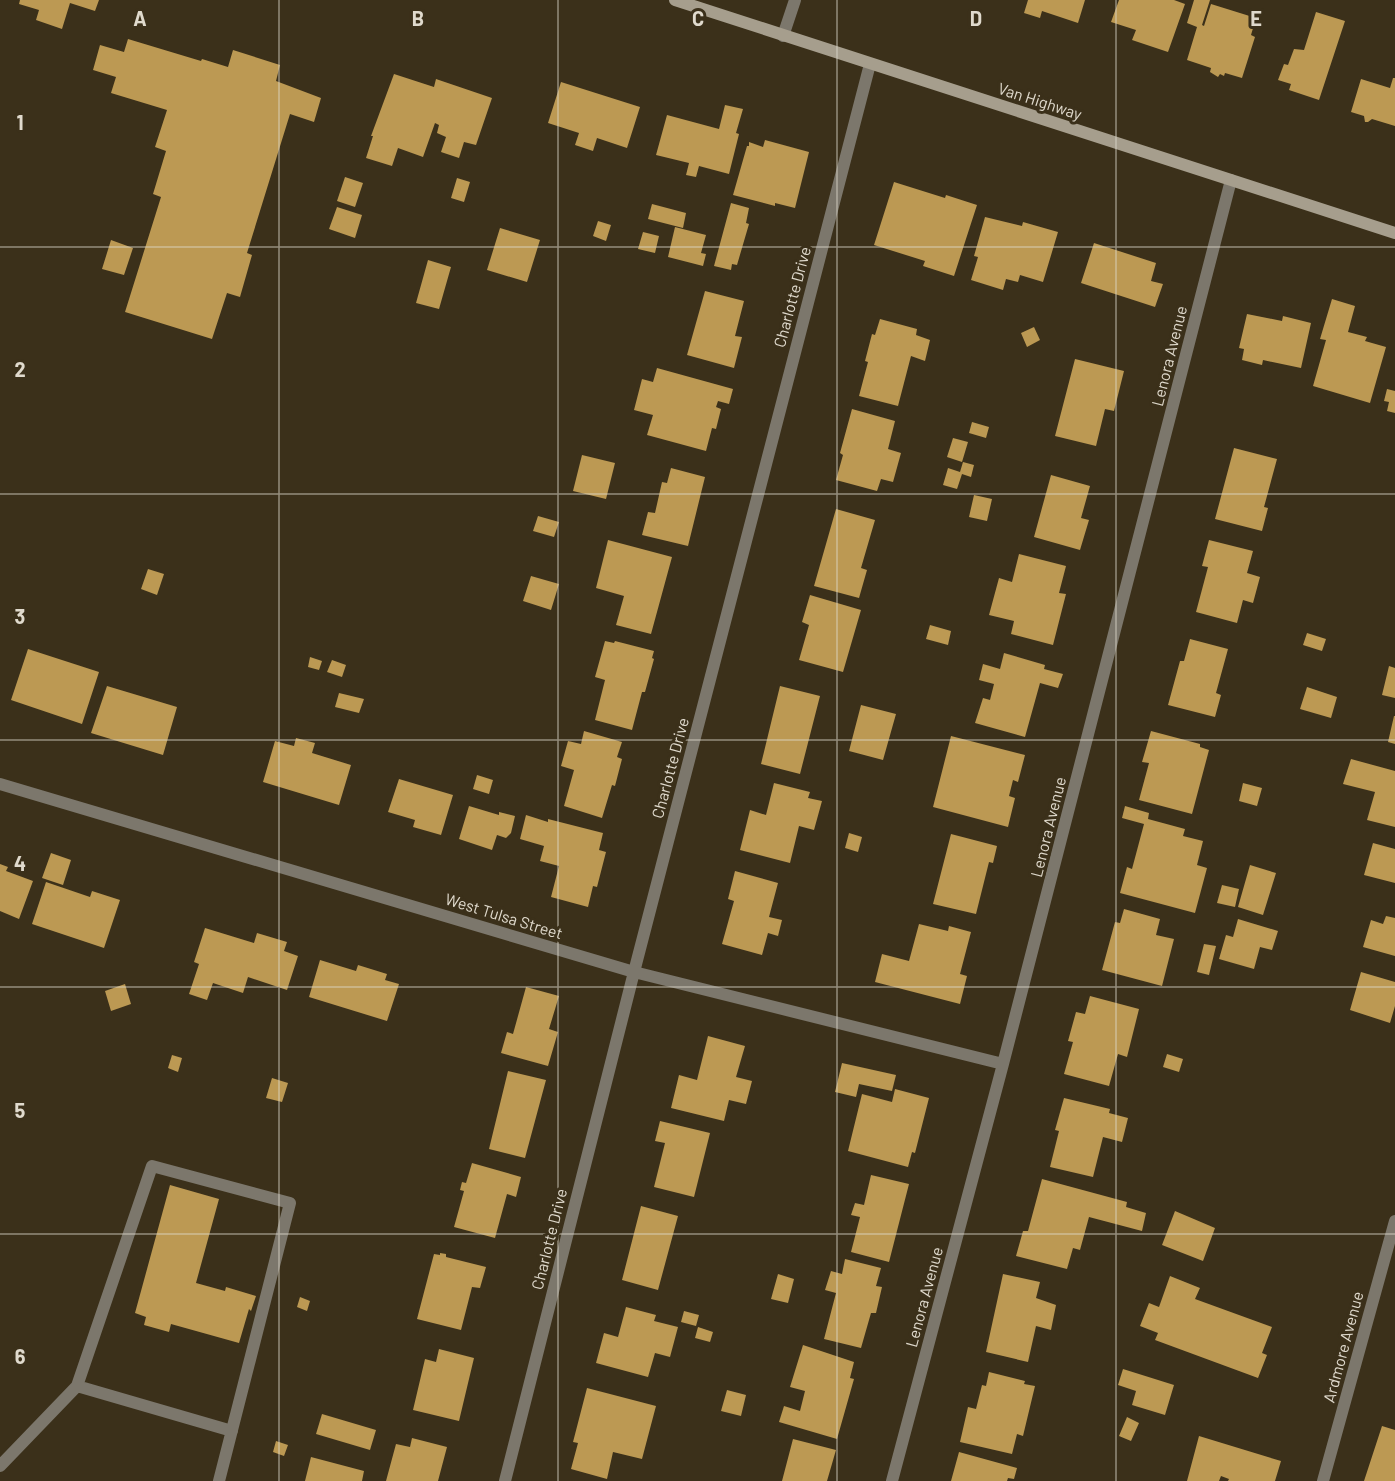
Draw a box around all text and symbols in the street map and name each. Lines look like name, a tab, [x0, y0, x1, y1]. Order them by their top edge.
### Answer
text: A	[133, 6, 147, 30]
text: B	[412, 6, 424, 30]
text: C	[692, 6, 704, 30]
text: D	[970, 6, 982, 30]
text: E	[1250, 6, 1262, 30]
street label: Van Highway	[996, 78, 1085, 123]
text: 1	[16, 110, 24, 134]
street label: Charlotte Drive	[769, 244, 814, 349]
street label: Lenora Avenue	[1147, 304, 1190, 408]
text: 2	[14, 357, 26, 381]
text: 3	[15, 604, 25, 628]
street label: Charlotte Drive	[647, 715, 692, 820]
street label: Lenora Avenue	[1026, 775, 1069, 879]
text: 4	[14, 851, 26, 875]
street label: West Tulsa Street	[443, 889, 565, 942]
text: 5	[15, 1098, 26, 1122]
street label: Charlotte Drive	[527, 1186, 570, 1291]
street label: Lenora Avenue	[901, 1245, 946, 1349]
street label: Ardmore Avenue	[1319, 1289, 1366, 1405]
text: 6	[15, 1344, 26, 1368]

